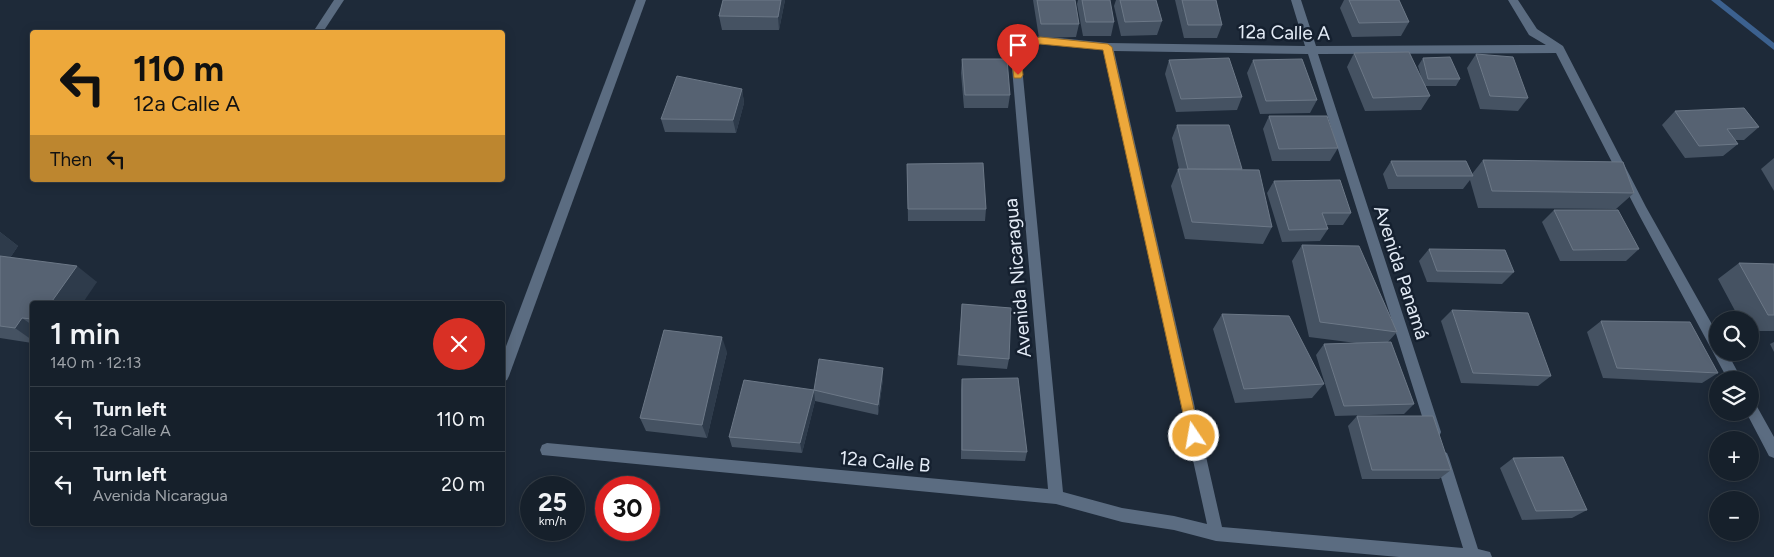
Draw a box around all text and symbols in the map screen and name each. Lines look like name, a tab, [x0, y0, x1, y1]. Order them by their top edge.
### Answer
street label: 12a Calle A	[1238, 20, 1331, 45]
pin	[997, 24, 1039, 75]
icon: arrive	[1004, 31, 1032, 59]
text: 110 m	[133, 48, 224, 90]
icon: left	[50, 50, 115, 115]
text: 12a Calle A	[133, 90, 240, 117]
icon: left	[102, 145, 130, 173]
text: Then	[50, 148, 92, 171]
street label: Avenida Nicaragua	[999, 197, 1036, 359]
street label: Avenida Panamá	[1369, 202, 1434, 342]
map controls	[1709, 311, 1759, 541]
button: search	[1709, 311, 1759, 361]
text: 1 min	[50, 315, 120, 352]
button: close	[433, 318, 485, 370]
text: 140 m · 12:13	[50, 353, 141, 372]
button: layers	[1709, 371, 1759, 421]
text: Turn left	[93, 398, 167, 421]
icon: left	[50, 405, 78, 433]
text: 110 m	[436, 408, 485, 431]
position arrow	[1167, 409, 1219, 461]
text: 12a Calle A	[93, 421, 171, 440]
button: +	[1709, 431, 1759, 481]
street label: 12a Calle B	[838, 446, 931, 477]
text: Turn left	[93, 463, 167, 486]
icon: left	[50, 470, 78, 498]
text: 20 m	[441, 473, 485, 496]
speed limit sign: 30	[595, 476, 660, 541]
text: Avenida Nicaragua	[93, 486, 228, 505]
text: 25	[538, 487, 567, 517]
button: −	[1709, 491, 1759, 541]
text: km/h	[539, 514, 566, 528]

